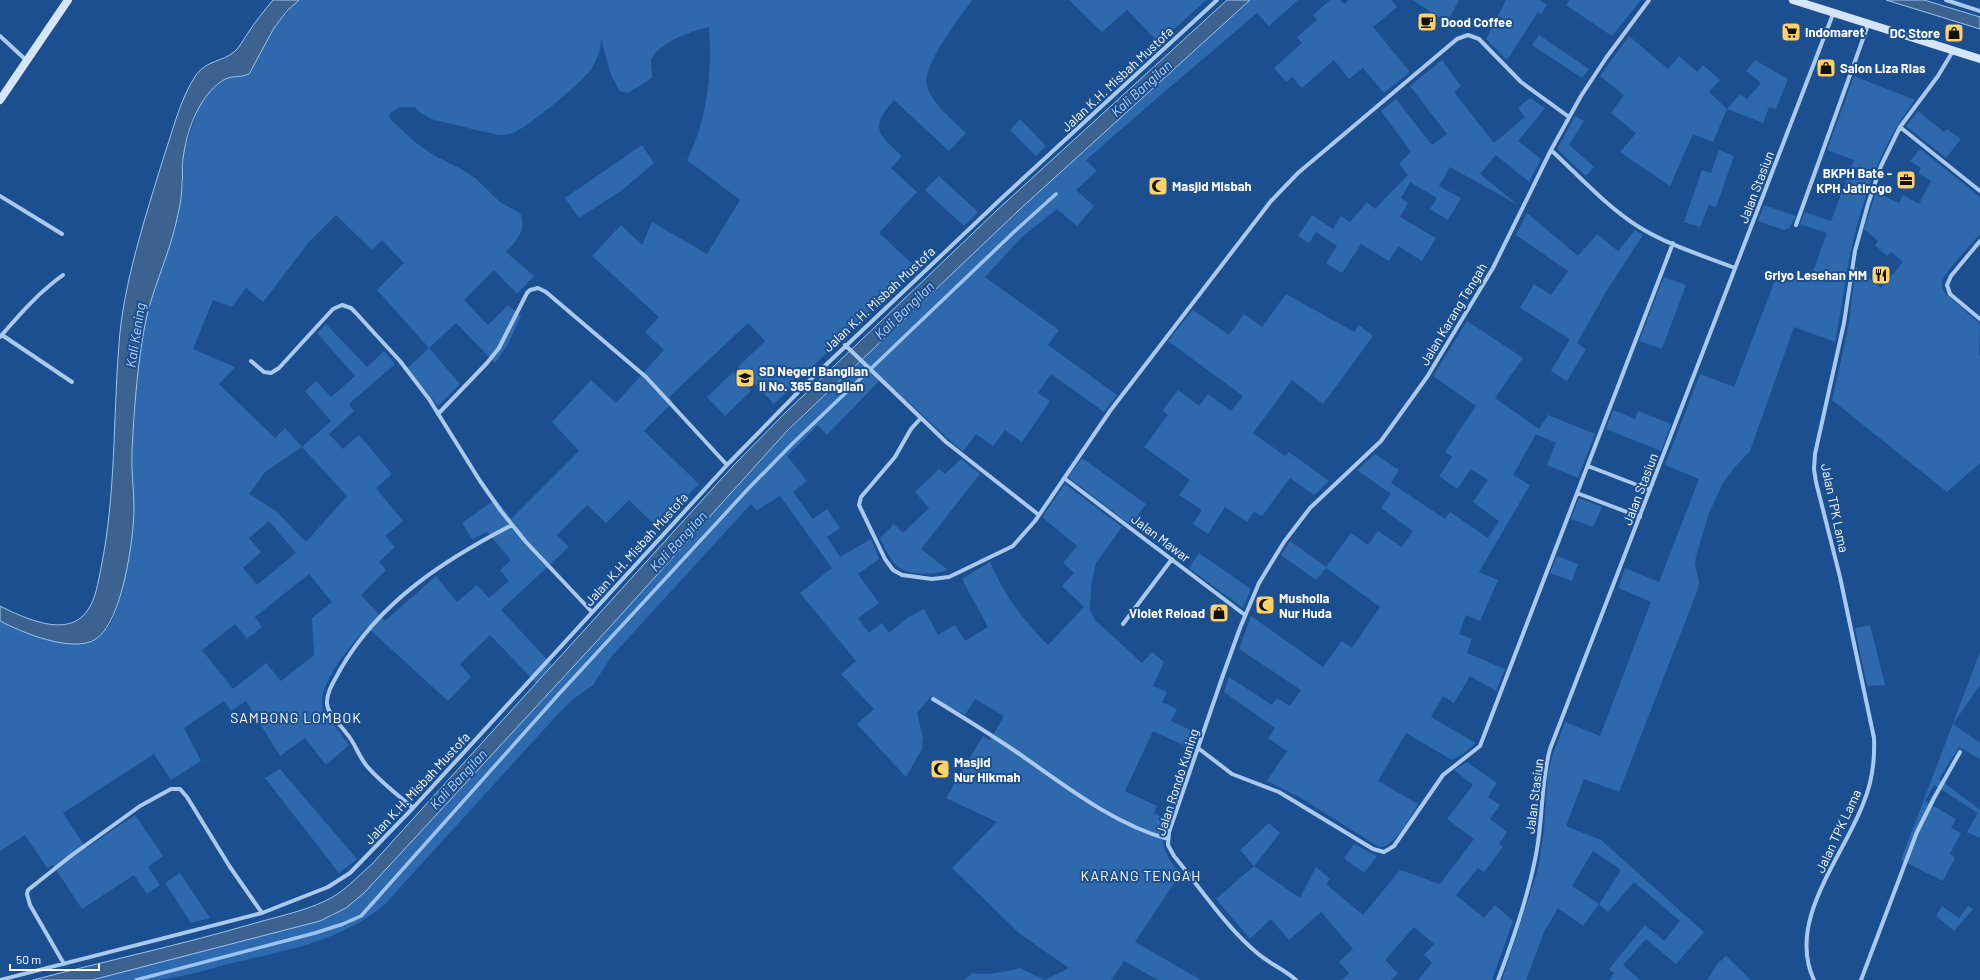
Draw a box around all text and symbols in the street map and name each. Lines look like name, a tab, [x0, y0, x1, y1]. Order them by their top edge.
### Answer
cafe icon: Dood Coffee	[1416, 11, 1438, 33]
place label: Dood Coffee	[1441, 14, 1512, 30]
supermarket icon: Indomaret	[1780, 21, 1802, 43]
shop icon: DC Store	[1943, 22, 1965, 44]
street label: Jalan K.H. Misbah Mustofa	[1058, 23, 1176, 135]
place label: Indomaret	[1805, 24, 1865, 40]
place label: DC Store	[1890, 25, 1940, 41]
water label: Kali Bangilan	[1107, 56, 1175, 120]
shop icon: Salon Liza Rias	[1815, 57, 1837, 79]
place label: Salon Liza Rias	[1840, 60, 1926, 76]
street label: Jalan Stasiun	[1735, 149, 1777, 225]
place label: BKPH Bate - KPH Jatirogo	[1816, 165, 1892, 196]
office icon: BKPH Bate - KPH Jatirogo	[1895, 169, 1917, 191]
mosque icon: Masjid Misbah	[1147, 175, 1169, 197]
place label: Masjid Misbah	[1172, 178, 1252, 194]
street label: Jalan K.H. Misbah Mustofa	[820, 243, 938, 355]
street label: Jalan Karang Tengah	[1416, 260, 1490, 368]
restaurant icon: Griyo Lesehan MM	[1870, 264, 1892, 286]
place label: Griyo Lesehan MM	[1764, 267, 1867, 283]
water label: Kali Bangilan	[871, 277, 937, 343]
water label: Kali Kening	[121, 301, 149, 369]
place label: SD Negeri Bangilan II No. 365 Bangilan	[759, 363, 868, 394]
school or university icon: SD Negeri Bangilan II No. 365 Bangilan	[734, 367, 756, 389]
street label: Jalan Stasiun	[1619, 451, 1661, 527]
street label: Jalan TPK Lama	[1818, 462, 1852, 554]
street label: Jalan K.H. Misbah Mustofa	[581, 489, 691, 609]
water label: Kali Bangilan	[646, 507, 710, 575]
street label: Jalan Mawar	[1128, 511, 1194, 566]
place label: Musholla Nur Huda	[1279, 590, 1332, 621]
mosque icon: Musholla Nur Huda	[1254, 594, 1276, 616]
shop icon: Violet Reload	[1208, 602, 1230, 624]
place label: Violet Reload	[1129, 605, 1205, 621]
district label: SAMBONG LOMBOK	[230, 709, 362, 726]
street label: Jalan Rondo Kuning	[1152, 727, 1202, 837]
street label: Jalan K.H. Misbah Mustofa	[361, 729, 473, 847]
water label: Kali Bangilan	[426, 745, 490, 813]
place label: Masjid Nur Hikmah	[954, 754, 1021, 785]
street label: Jalan Stasiun	[1521, 757, 1547, 835]
mosque icon: Masjid Nur Hikmah	[929, 758, 951, 780]
street label: Jalan TPK Lama	[1812, 787, 1864, 875]
district label: KARANG TENGAH	[1081, 867, 1201, 884]
scale bar	[10, 946, 99, 972]
text: 50 m	[16, 952, 41, 966]

